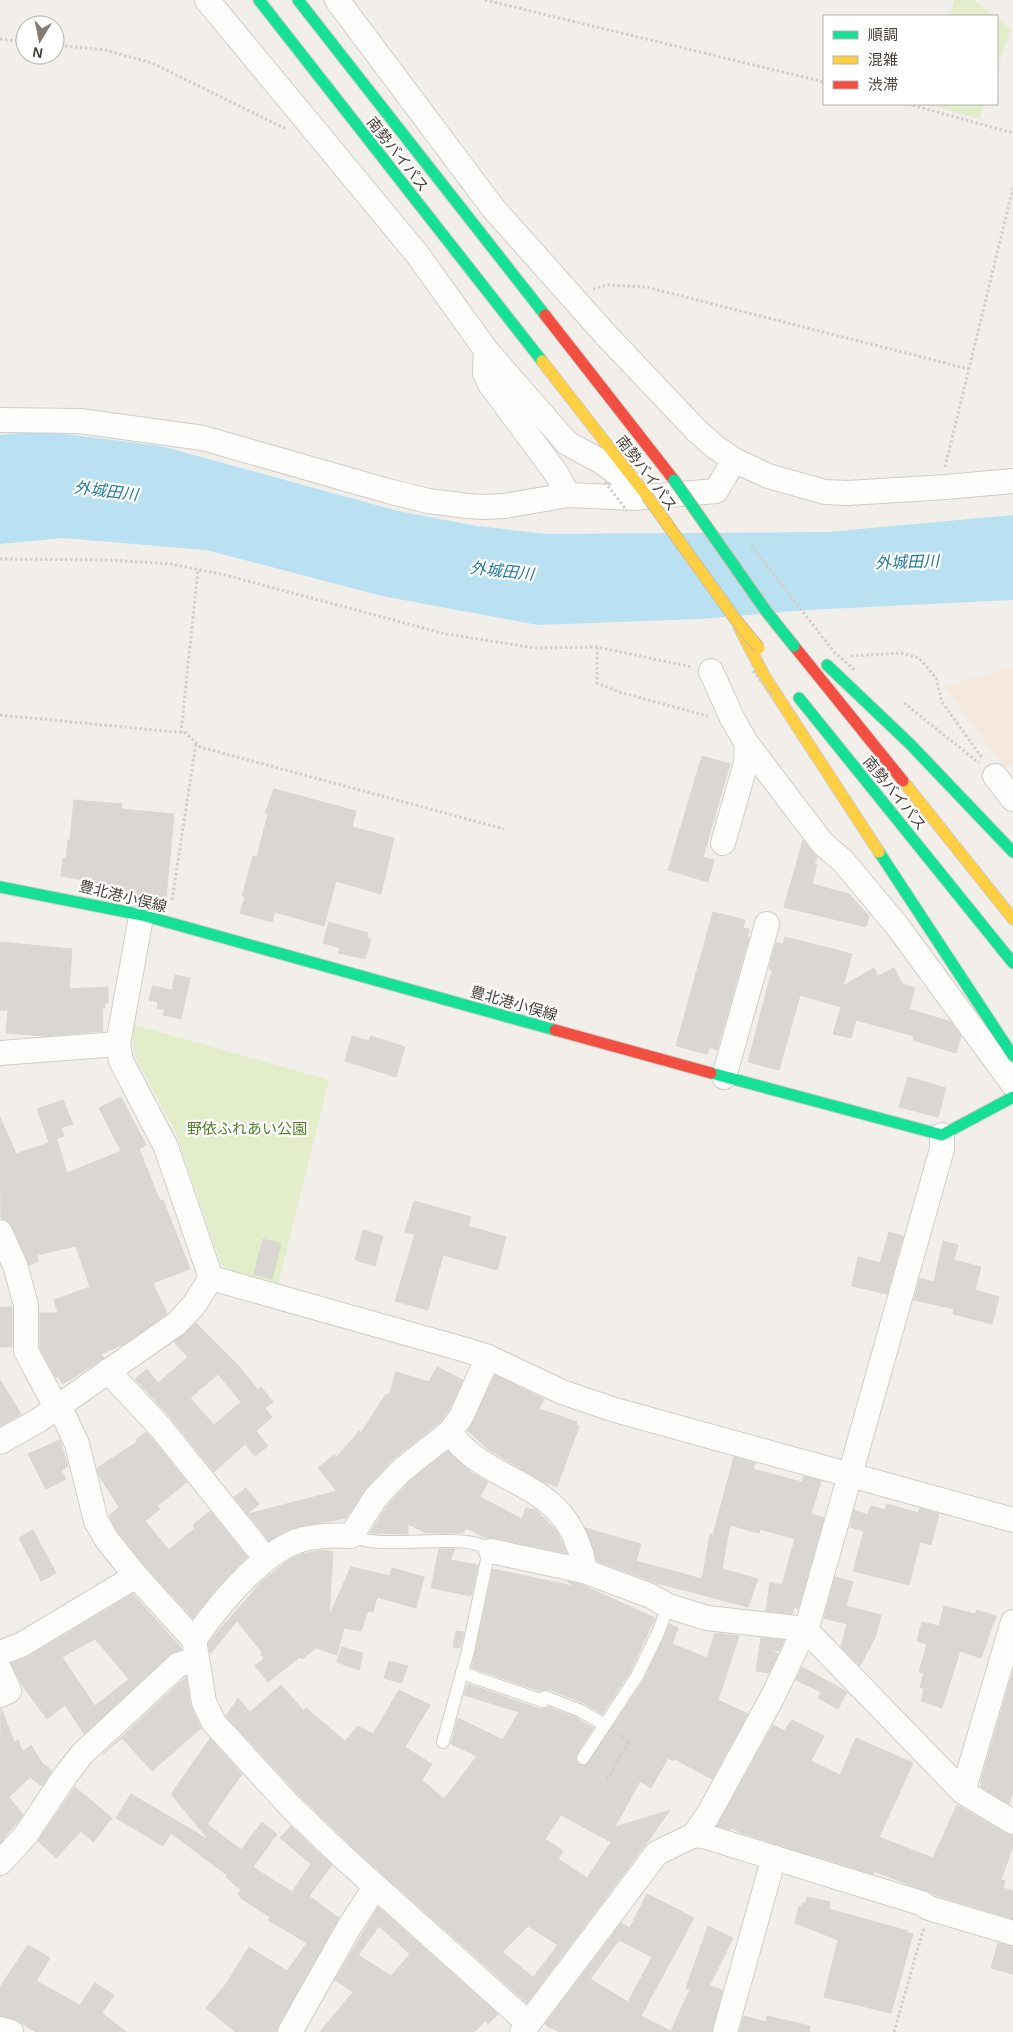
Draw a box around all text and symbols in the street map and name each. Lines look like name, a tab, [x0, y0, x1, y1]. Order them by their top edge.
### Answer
north arrow	[15, 15, 65, 65]
legend	[823, 15, 998, 105]
text: 順調	[868, 26, 898, 43]
text: N	[31, 44, 44, 62]
text: 混雑	[868, 51, 898, 68]
text: 渋滞	[868, 76, 898, 93]
street label: 南勢バイパス	[364, 113, 432, 195]
street label: 南勢バイパス	[613, 432, 681, 514]
water label: 外城田川	[73, 479, 141, 504]
water label: 外城田川	[875, 552, 941, 572]
water label: 外城田川	[469, 559, 537, 583]
street label: 南勢バイパス	[860, 753, 930, 833]
street label: 豊北港小俣線	[77, 877, 169, 915]
street label: 豊北港小俣線	[468, 982, 560, 1024]
park label: 野依ふれあい公園	[187, 1120, 307, 1137]

